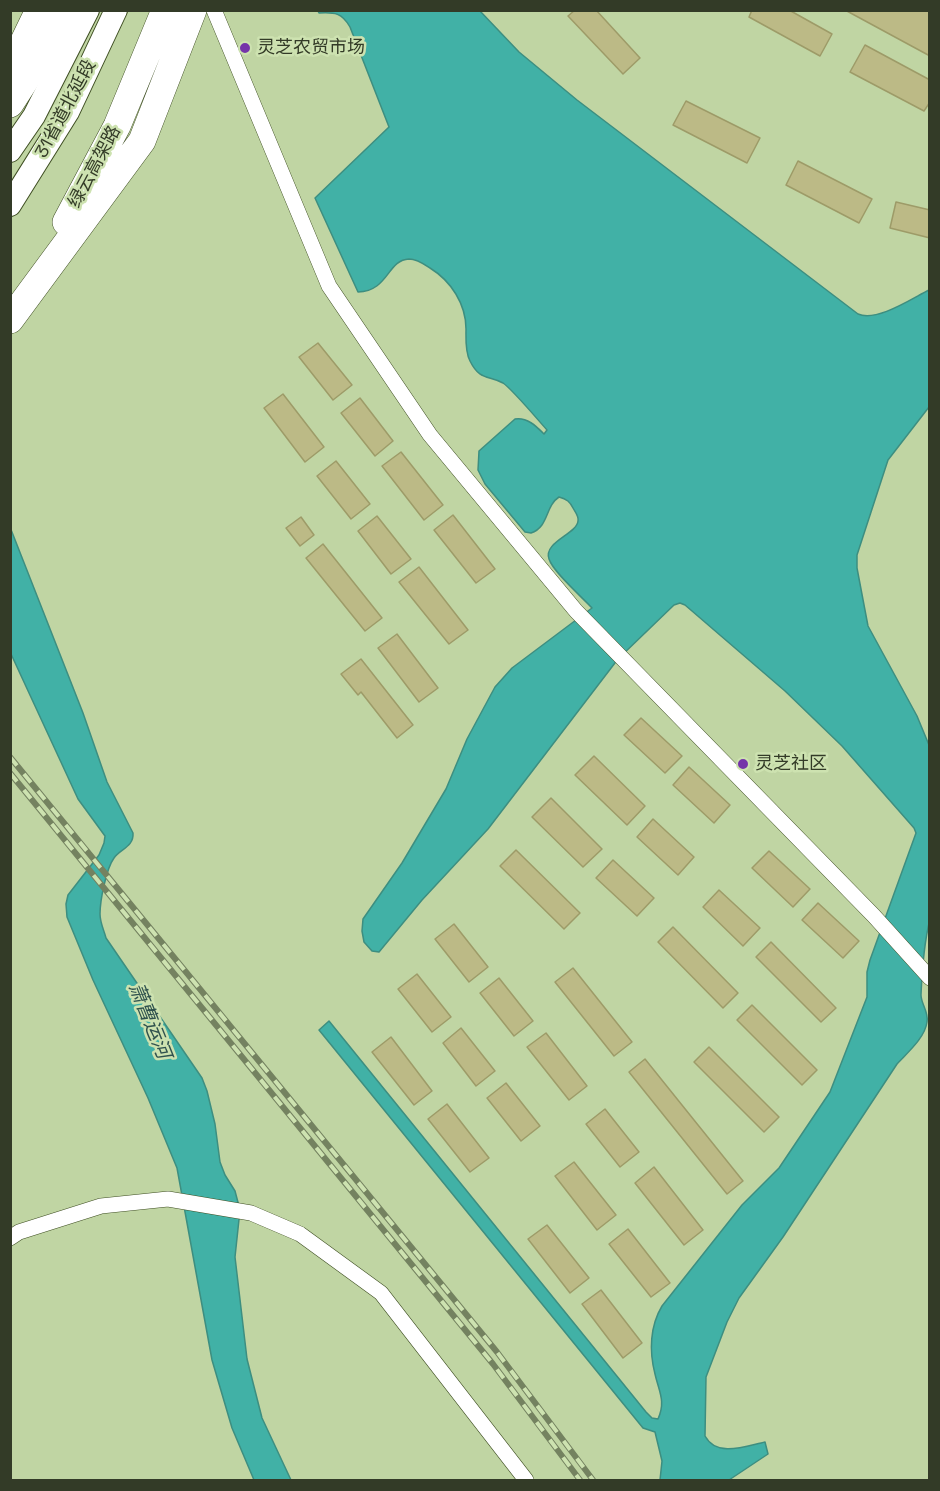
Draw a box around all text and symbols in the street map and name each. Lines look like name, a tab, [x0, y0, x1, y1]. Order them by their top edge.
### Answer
place label: 灵芝农贸市场	[257, 37, 365, 59]
marker: 灵芝农贸市场	[238, 41, 252, 55]
street label: 31省道北延段	[31, 56, 101, 162]
street label: 绿云高架路	[64, 122, 126, 212]
place label: 灵芝社区	[755, 753, 827, 775]
marker: 灵芝社区	[736, 757, 750, 771]
water label: 萧曹运河	[123, 979, 175, 1063]

